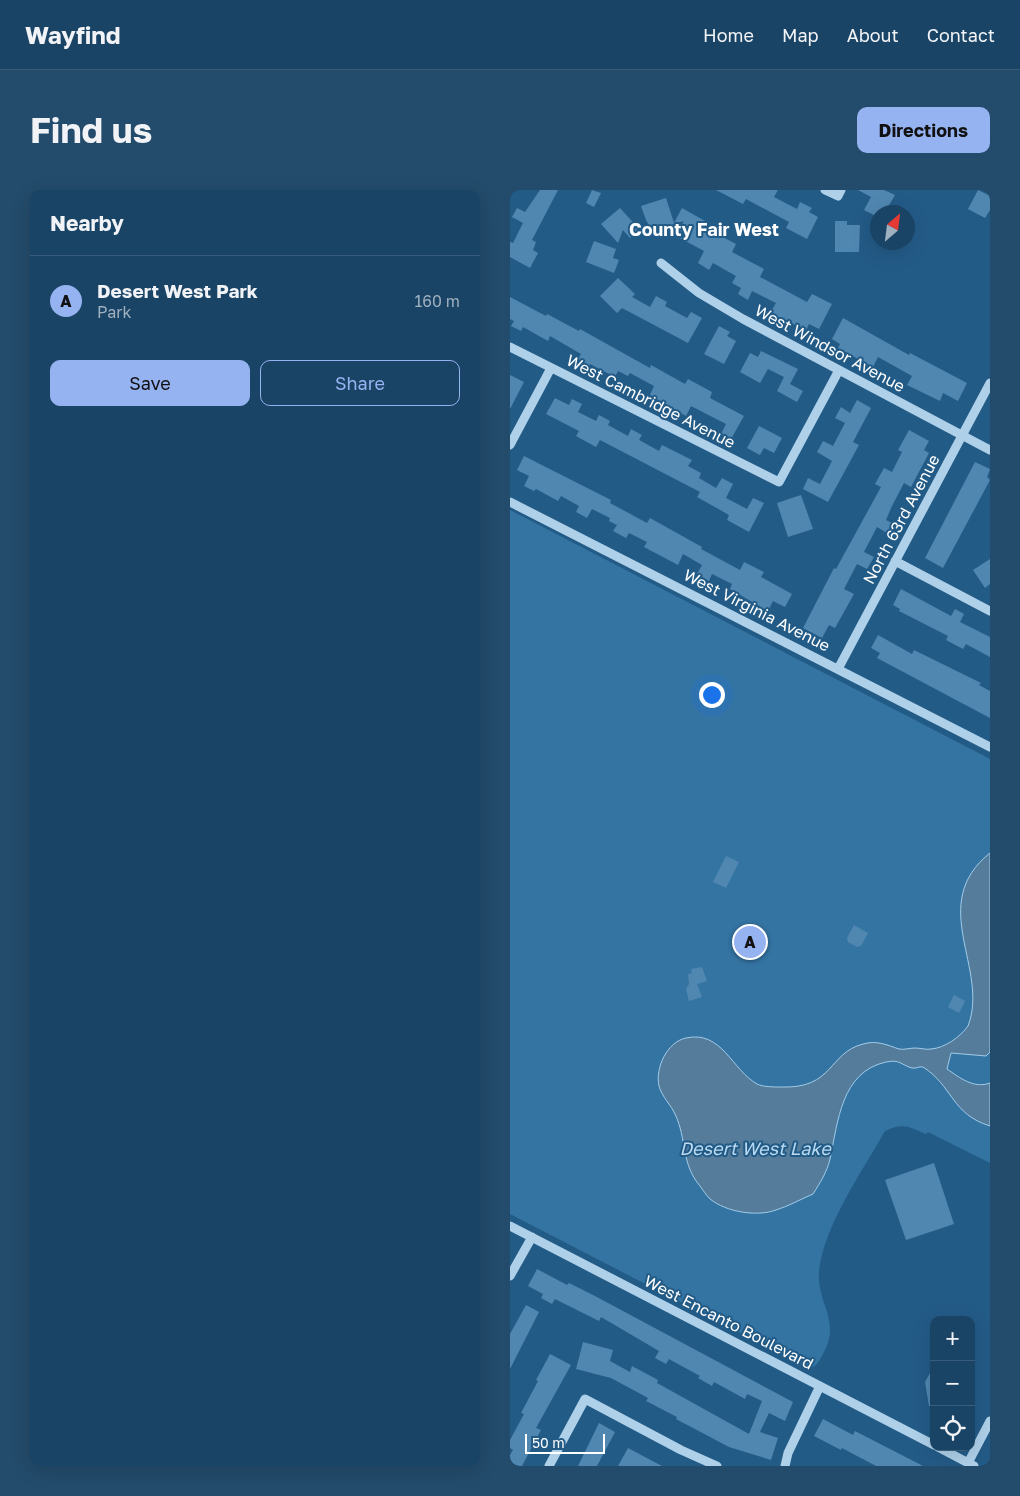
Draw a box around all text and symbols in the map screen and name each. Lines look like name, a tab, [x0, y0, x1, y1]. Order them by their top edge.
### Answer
text: Wayfind	[25, 20, 121, 49]
text: Home	[703, 24, 754, 46]
text: Map	[782, 24, 819, 46]
text: About	[847, 24, 899, 46]
text: Contact	[927, 24, 995, 46]
button: Directions	[857, 107, 990, 153]
text: Find us	[30, 109, 152, 151]
north arrow	[870, 205, 915, 250]
text: Nearby	[50, 210, 124, 236]
district label: County Fair West	[629, 218, 779, 240]
text: Desert West Park	[97, 279, 258, 302]
text: A	[60, 291, 72, 311]
text: 160 m	[414, 291, 460, 311]
street label: West Windsor Avenue	[752, 300, 908, 396]
text: Park	[97, 302, 132, 322]
street label: West Cambridge Avenue	[563, 350, 739, 452]
button: Save	[50, 360, 250, 406]
button: Share	[260, 360, 460, 406]
street label: North 63rd Avenue	[858, 451, 944, 587]
street label: West Virginia Avenue	[680, 564, 834, 656]
your location	[699, 682, 725, 708]
pin: A	[734, 923, 766, 961]
water label: Desert West Lake	[679, 1137, 832, 1159]
street label: West Encanto Boulevard	[641, 1271, 817, 1373]
map controls	[930, 1316, 975, 1451]
button: +	[930, 1316, 975, 1361]
button: −	[930, 1361, 975, 1406]
button: locate	[930, 1406, 975, 1451]
scale bar	[525, 1431, 605, 1454]
text: 50 m	[532, 1434, 565, 1451]

